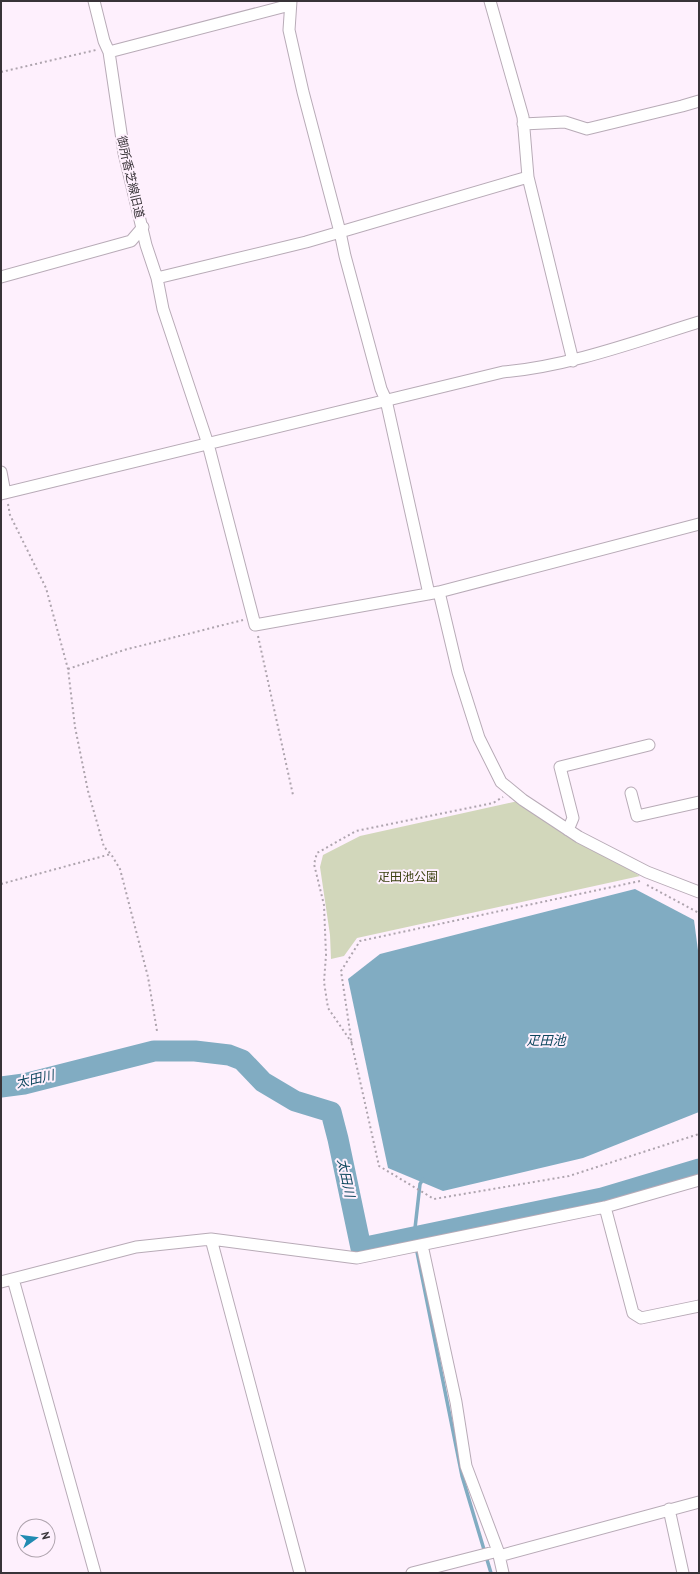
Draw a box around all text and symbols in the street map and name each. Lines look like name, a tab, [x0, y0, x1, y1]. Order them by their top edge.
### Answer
street label: 御所香芝線旧道	[114, 134, 148, 220]
park label: 疋田池公園	[378, 869, 438, 884]
water label: 疋田池	[526, 1032, 567, 1049]
water label: 太田川	[14, 1066, 58, 1092]
water label: 太田川	[334, 1157, 359, 1201]
north arrow	[16, 1518, 56, 1558]
text: N	[38, 1530, 53, 1541]

